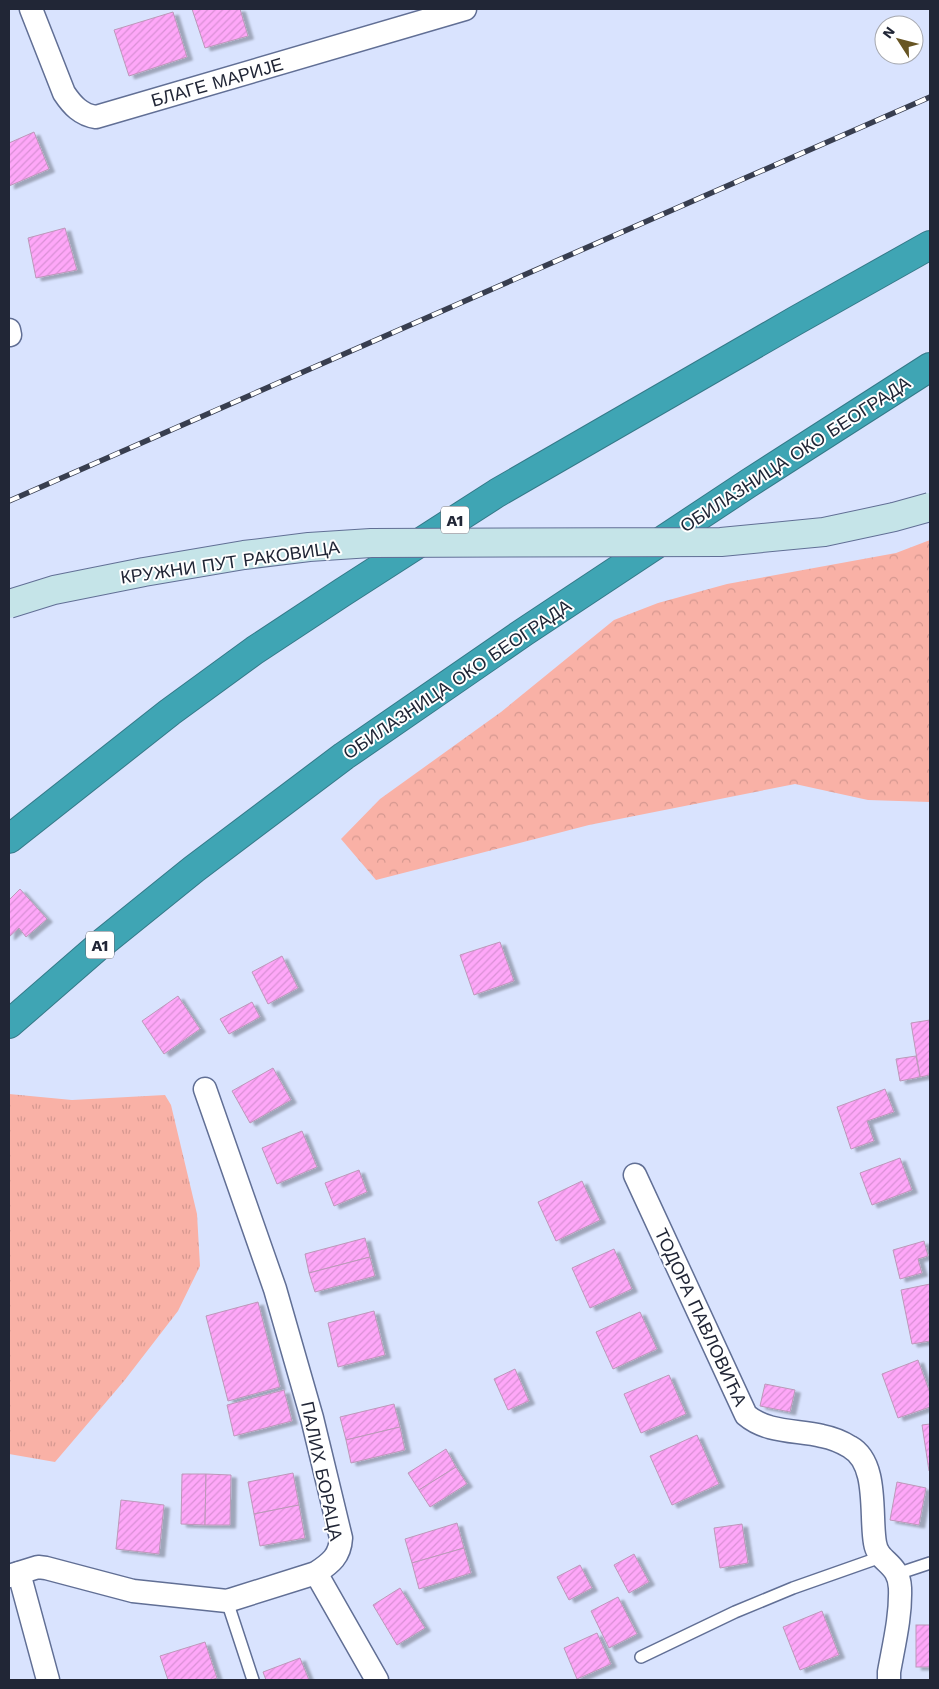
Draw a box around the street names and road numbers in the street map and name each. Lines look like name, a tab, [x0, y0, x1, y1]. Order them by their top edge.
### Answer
street label: БЛАГЕ МАРИЈЕ	[149, 53, 285, 111]
street label: ОБИЛАЗНИЦА ОКО БЕОГРАДА	[676, 372, 914, 536]
road number: A1	[441, 506, 469, 534]
street label: КРУЖНИ ПУТ РАКОВИЦА	[119, 536, 341, 588]
street label: ОБИЛАЗНИЦА ОКО БЕОГРАДА	[339, 595, 575, 763]
road number: A1	[86, 932, 114, 958]
street label: ТОДОРА ПАВЛОВИЋА	[651, 1225, 751, 1409]
street label: ПАЛИХ БОРАЦА	[297, 1399, 347, 1543]

